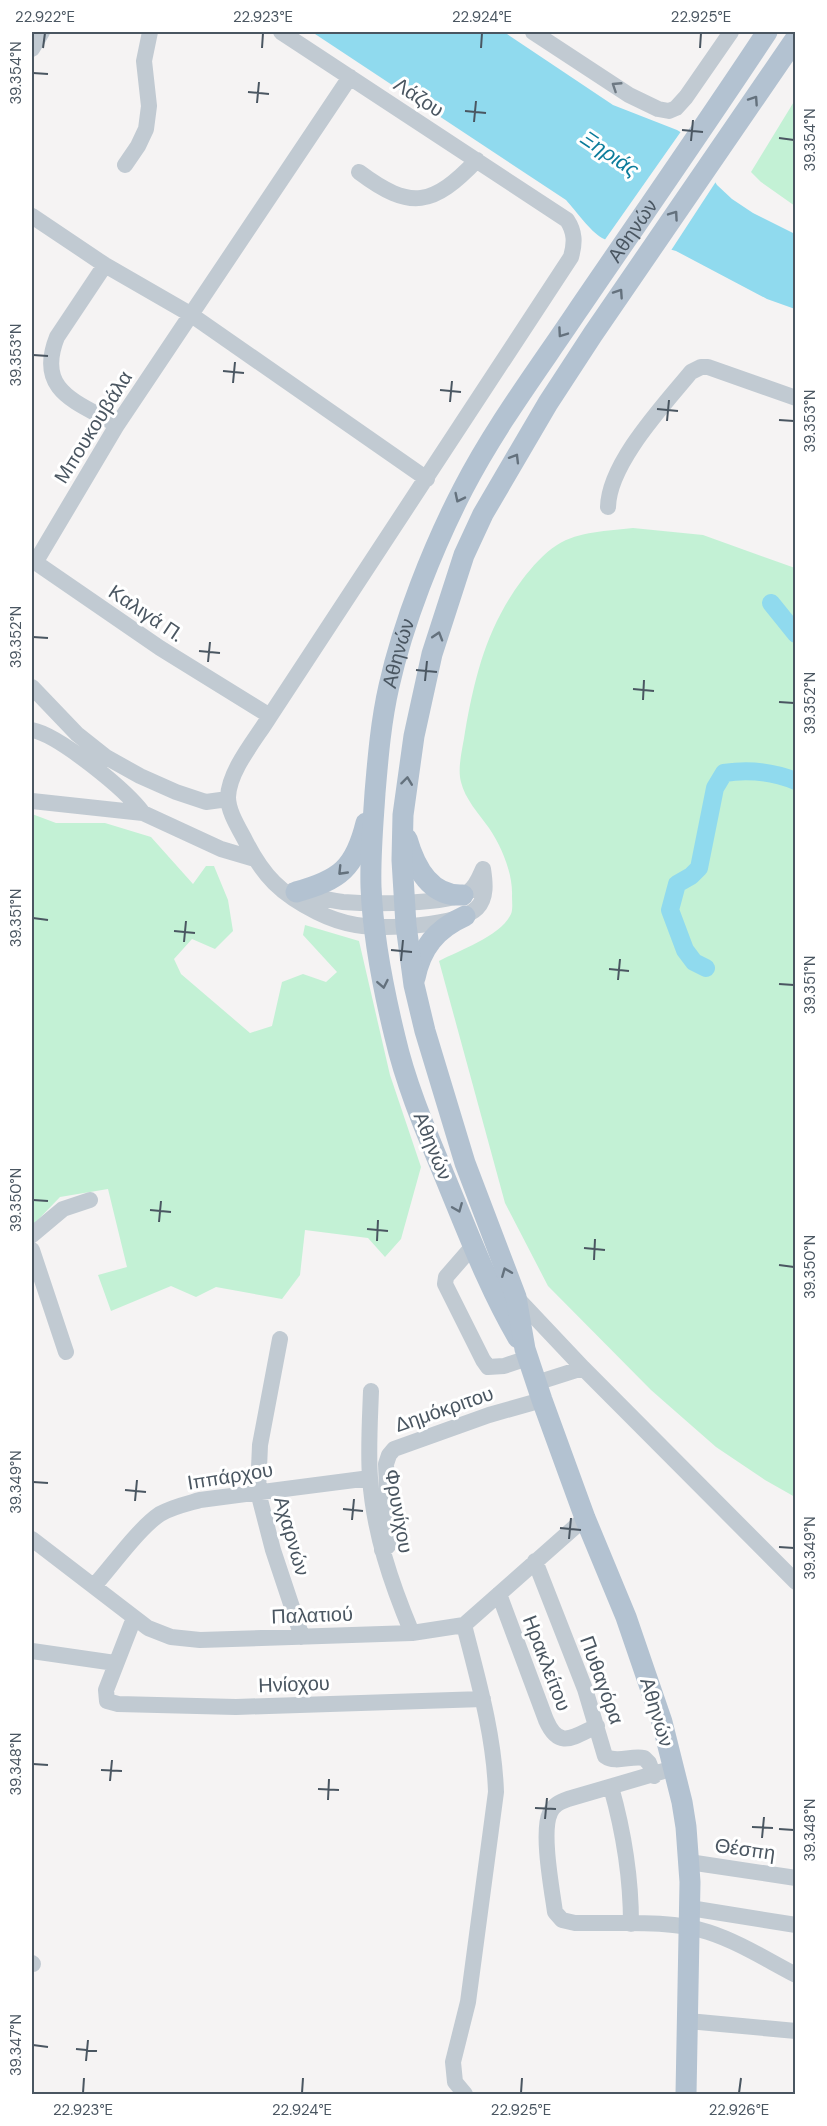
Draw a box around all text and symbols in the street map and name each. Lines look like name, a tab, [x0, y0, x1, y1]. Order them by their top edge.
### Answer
text: 22.922°E	[15, 7, 75, 27]
text: 22.923°E	[233, 7, 293, 27]
text: 22.924°E	[452, 7, 512, 27]
text: 22.925°E	[671, 7, 731, 27]
text: 39.354°N	[6, 41, 26, 105]
street label: Λάζου	[389, 71, 449, 123]
one-way arrow	[612, 82, 622, 94]
one-way arrow	[747, 95, 758, 106]
text: 39.354°N	[800, 108, 820, 172]
water label: Ξηριάς	[575, 124, 645, 184]
street label: Αθηνών	[602, 194, 663, 267]
one-way arrow	[667, 210, 678, 221]
one-way arrow	[612, 289, 623, 300]
text: 39.353°N	[6, 324, 26, 386]
one-way arrow	[558, 326, 569, 337]
street label: Μπουκουβάλα	[48, 366, 138, 488]
text: 39.353°N	[800, 390, 820, 452]
one-way arrow	[508, 454, 520, 464]
one-way arrow	[454, 491, 466, 502]
street label: Καλιγά Π.	[104, 579, 188, 647]
text: 39.352°N	[6, 606, 26, 668]
street label: Αθηνών	[376, 615, 420, 691]
one-way arrow	[431, 631, 443, 642]
text: 39.352°N	[800, 672, 820, 734]
one-way arrow	[400, 776, 413, 785]
one-way arrow	[338, 864, 349, 874]
text: 39.351°N	[6, 889, 26, 947]
text: 39.351°N	[800, 956, 820, 1014]
one-way arrow	[377, 979, 389, 988]
street label: Αθηνών	[408, 1108, 458, 1184]
text: 39.350°N	[6, 1168, 26, 1232]
one-way arrow	[451, 1202, 463, 1213]
text: 39.350°N	[800, 1235, 820, 1299]
one-way arrow	[501, 1267, 513, 1278]
street label: Δημόκριτου	[391, 1380, 497, 1438]
text: 39.349°N	[6, 1450, 26, 1514]
street label: Ιππάρχου	[185, 1456, 275, 1496]
street label: Φρυνίχου	[379, 1467, 419, 1555]
street label: Αχαρνών	[268, 1493, 316, 1579]
text: 39.349°N	[800, 1516, 820, 1580]
street label: Παλατιού	[271, 1601, 353, 1629]
street label: Ηρακλείτου	[517, 1611, 577, 1715]
street label: Πυθαγόρα	[574, 1632, 630, 1728]
street label: Ηνίοχου	[258, 1670, 330, 1698]
street label: Αθηνών	[634, 1674, 680, 1750]
text: 39.348°N	[6, 1733, 26, 1795]
text: 39.348°N	[800, 1799, 820, 1861]
street label: Θέσπη	[713, 1832, 777, 1866]
text: 39.347°N	[6, 2014, 26, 2076]
text: 22.923°E	[53, 2100, 113, 2120]
text: 22.924°E	[272, 2100, 332, 2120]
text: 22.925°E	[491, 2100, 551, 2120]
text: 22.926°E	[709, 2100, 769, 2120]

